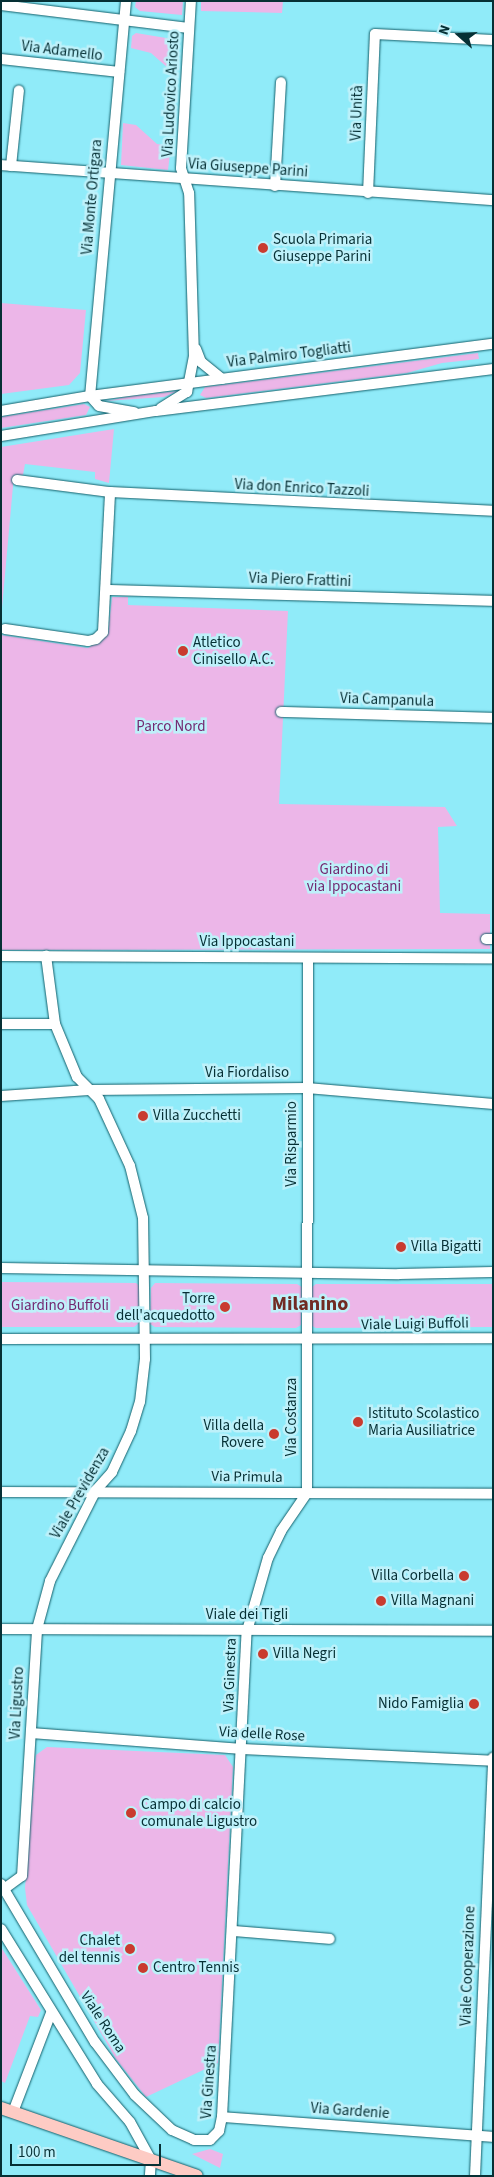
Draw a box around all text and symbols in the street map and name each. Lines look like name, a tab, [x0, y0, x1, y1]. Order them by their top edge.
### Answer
north arrow	[434, 10, 484, 60]
text: N	[434, 22, 456, 38]
street label: Via Ludovico Ariosto	[159, 31, 183, 157]
street label: Via Adamello	[20, 37, 104, 65]
street label: Via Unità	[347, 85, 367, 141]
street label: Via Monte Ortigara	[78, 139, 106, 255]
street label: Via Giuseppe Parini	[187, 155, 309, 181]
place label: Scuola Primaria Giuseppe Parini	[273, 230, 372, 265]
marker: Scuola Primaria Giuseppe Parini	[257, 242, 269, 254]
street label: Via Palmiro Togliatti	[226, 338, 352, 372]
street label: Via don Enrico Tazzoli	[234, 475, 370, 501]
street label: Via Piero Frattini	[248, 569, 352, 591]
place label: Atletico Cinisello A.C.	[193, 633, 274, 668]
marker: Atletico Cinisello A.C.	[177, 645, 189, 657]
street label: Via Campanula	[340, 689, 434, 711]
park label: Parco Nord	[136, 718, 206, 736]
park label: Giardino di via Ippocastani	[307, 860, 401, 895]
street label: Via Ippocastani	[199, 933, 295, 951]
street label: Via Fiordaliso	[205, 1064, 289, 1082]
street label: Via Risparmio	[283, 1101, 301, 1187]
place label: Villa Zucchetti	[153, 1107, 241, 1125]
marker: Villa Zucchetti	[137, 1110, 149, 1122]
place label: Villa Bigatti	[411, 1238, 481, 1256]
marker: Villa Bigatti	[395, 1241, 407, 1253]
place label: Torre dell'acquedotto	[116, 1289, 215, 1324]
district label: Milanino	[272, 1292, 348, 1316]
park label: Giardino Buffoli	[11, 1297, 109, 1315]
marker: Torre dell'acquedotto	[219, 1301, 231, 1313]
street label: Viale Luigi Buffoli	[361, 1314, 469, 1334]
street label: Via Costanza	[283, 1378, 301, 1456]
place label: Istituto Scolastico Maria Ausiliatrice	[368, 1404, 479, 1439]
place label: Villa della Rovere	[203, 1416, 264, 1451]
marker: Istituto Scolastico Maria Ausiliatrice	[352, 1416, 364, 1428]
marker: Villa della Rovere	[268, 1428, 280, 1440]
street label: Viale Previdenza	[47, 1444, 113, 1542]
street label: Via Primula	[211, 1467, 283, 1487]
place label: Villa Corbella	[372, 1567, 454, 1585]
marker: Villa Corbella	[458, 1570, 470, 1582]
place label: Villa Magnani	[391, 1592, 474, 1610]
marker: Villa Magnani	[375, 1595, 387, 1607]
street label: Viale dei Tigli	[206, 1606, 288, 1624]
street label: Via Ginestra	[220, 1638, 240, 1712]
place label: Villa Negri	[273, 1645, 336, 1663]
marker: Villa Negri	[257, 1648, 269, 1660]
street label: Via Ligustro	[6, 1666, 28, 1740]
place label: Nido Famiglia	[378, 1695, 464, 1713]
marker: Nido Famiglia	[468, 1698, 480, 1710]
street label: Via delle Rose	[219, 1723, 305, 1745]
place label: Campo di calcio comunale Ligustro	[141, 1795, 257, 1830]
marker: Campo di calcio comunale Ligustro	[125, 1807, 137, 1819]
street label: Viale Cooperazione	[457, 1906, 479, 2026]
place label: Chalet del tennis	[59, 1931, 120, 1966]
marker: Chalet del tennis	[124, 1943, 136, 1955]
place label: Centro Tennis	[153, 1959, 239, 1977]
marker: Centro Tennis	[137, 1962, 149, 1974]
street label: Viale Roma	[76, 1988, 130, 2056]
street label: Via Ginestra	[197, 2044, 221, 2120]
street label: Via Gardenie	[310, 2099, 390, 2123]
scale bar	[12, 2134, 164, 2166]
text: 100 m	[18, 2142, 56, 2163]

